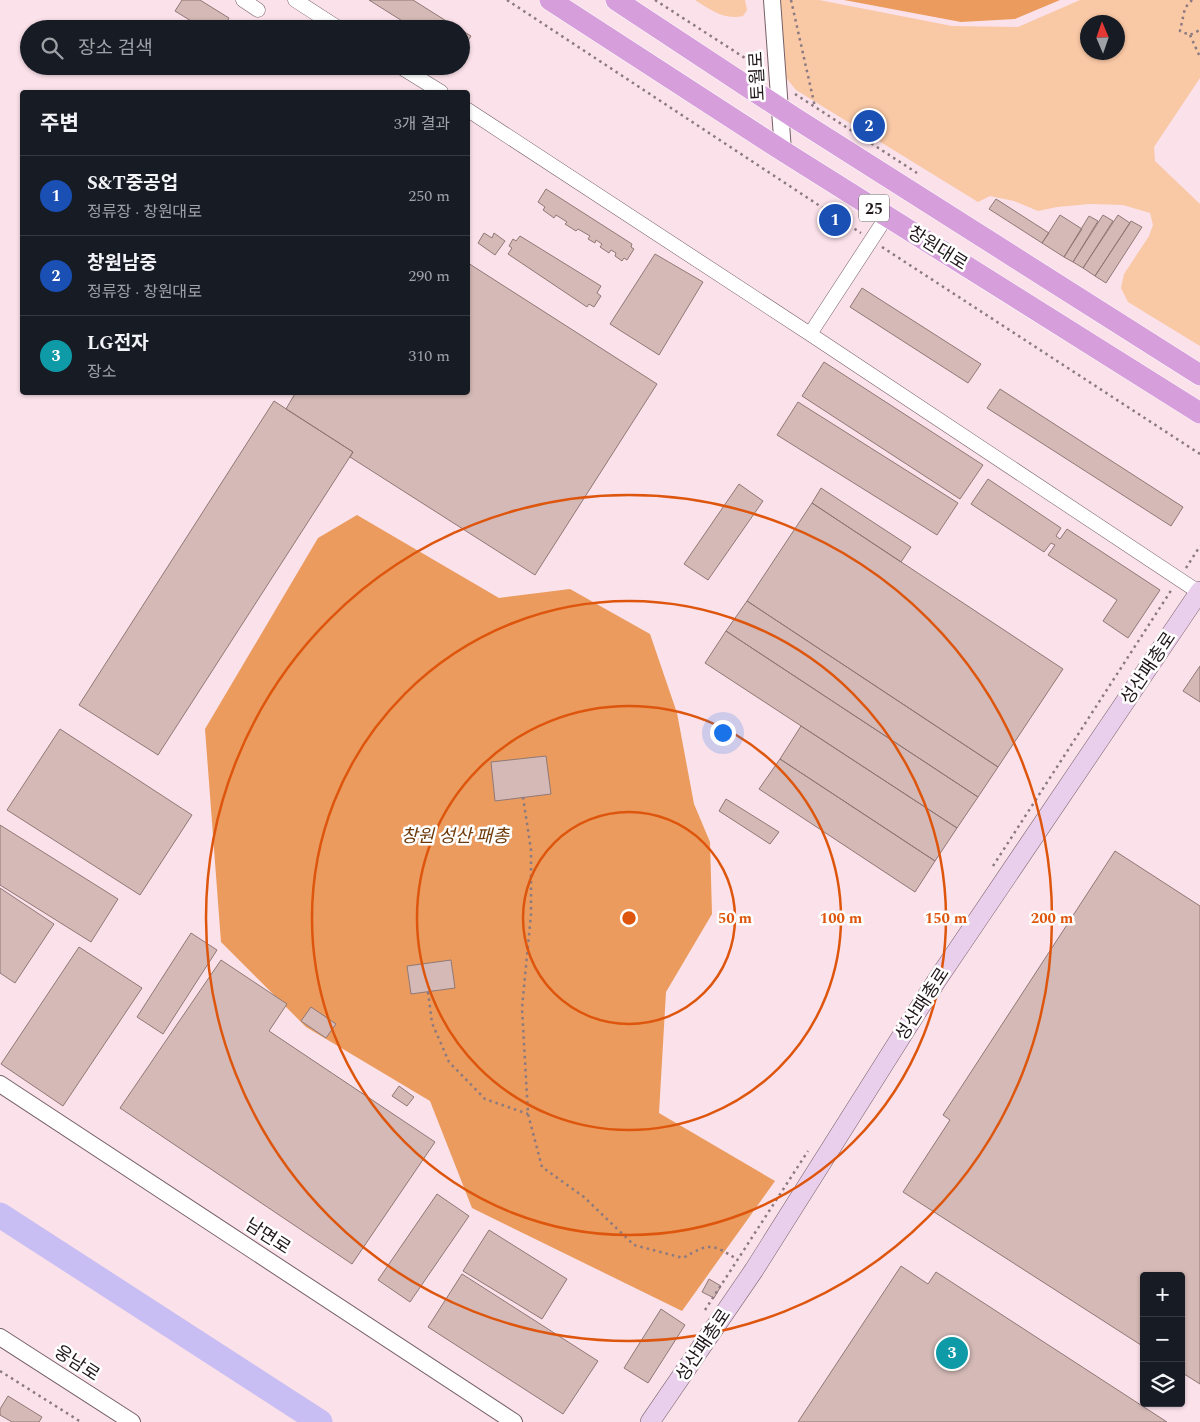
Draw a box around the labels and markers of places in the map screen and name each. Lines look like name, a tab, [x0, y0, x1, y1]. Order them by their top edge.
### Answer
pin: 2	[853, 107, 885, 145]
pin: 1	[819, 201, 851, 239]
centre of rings	[620, 909, 638, 927]
pin: 3	[936, 1334, 968, 1372]

